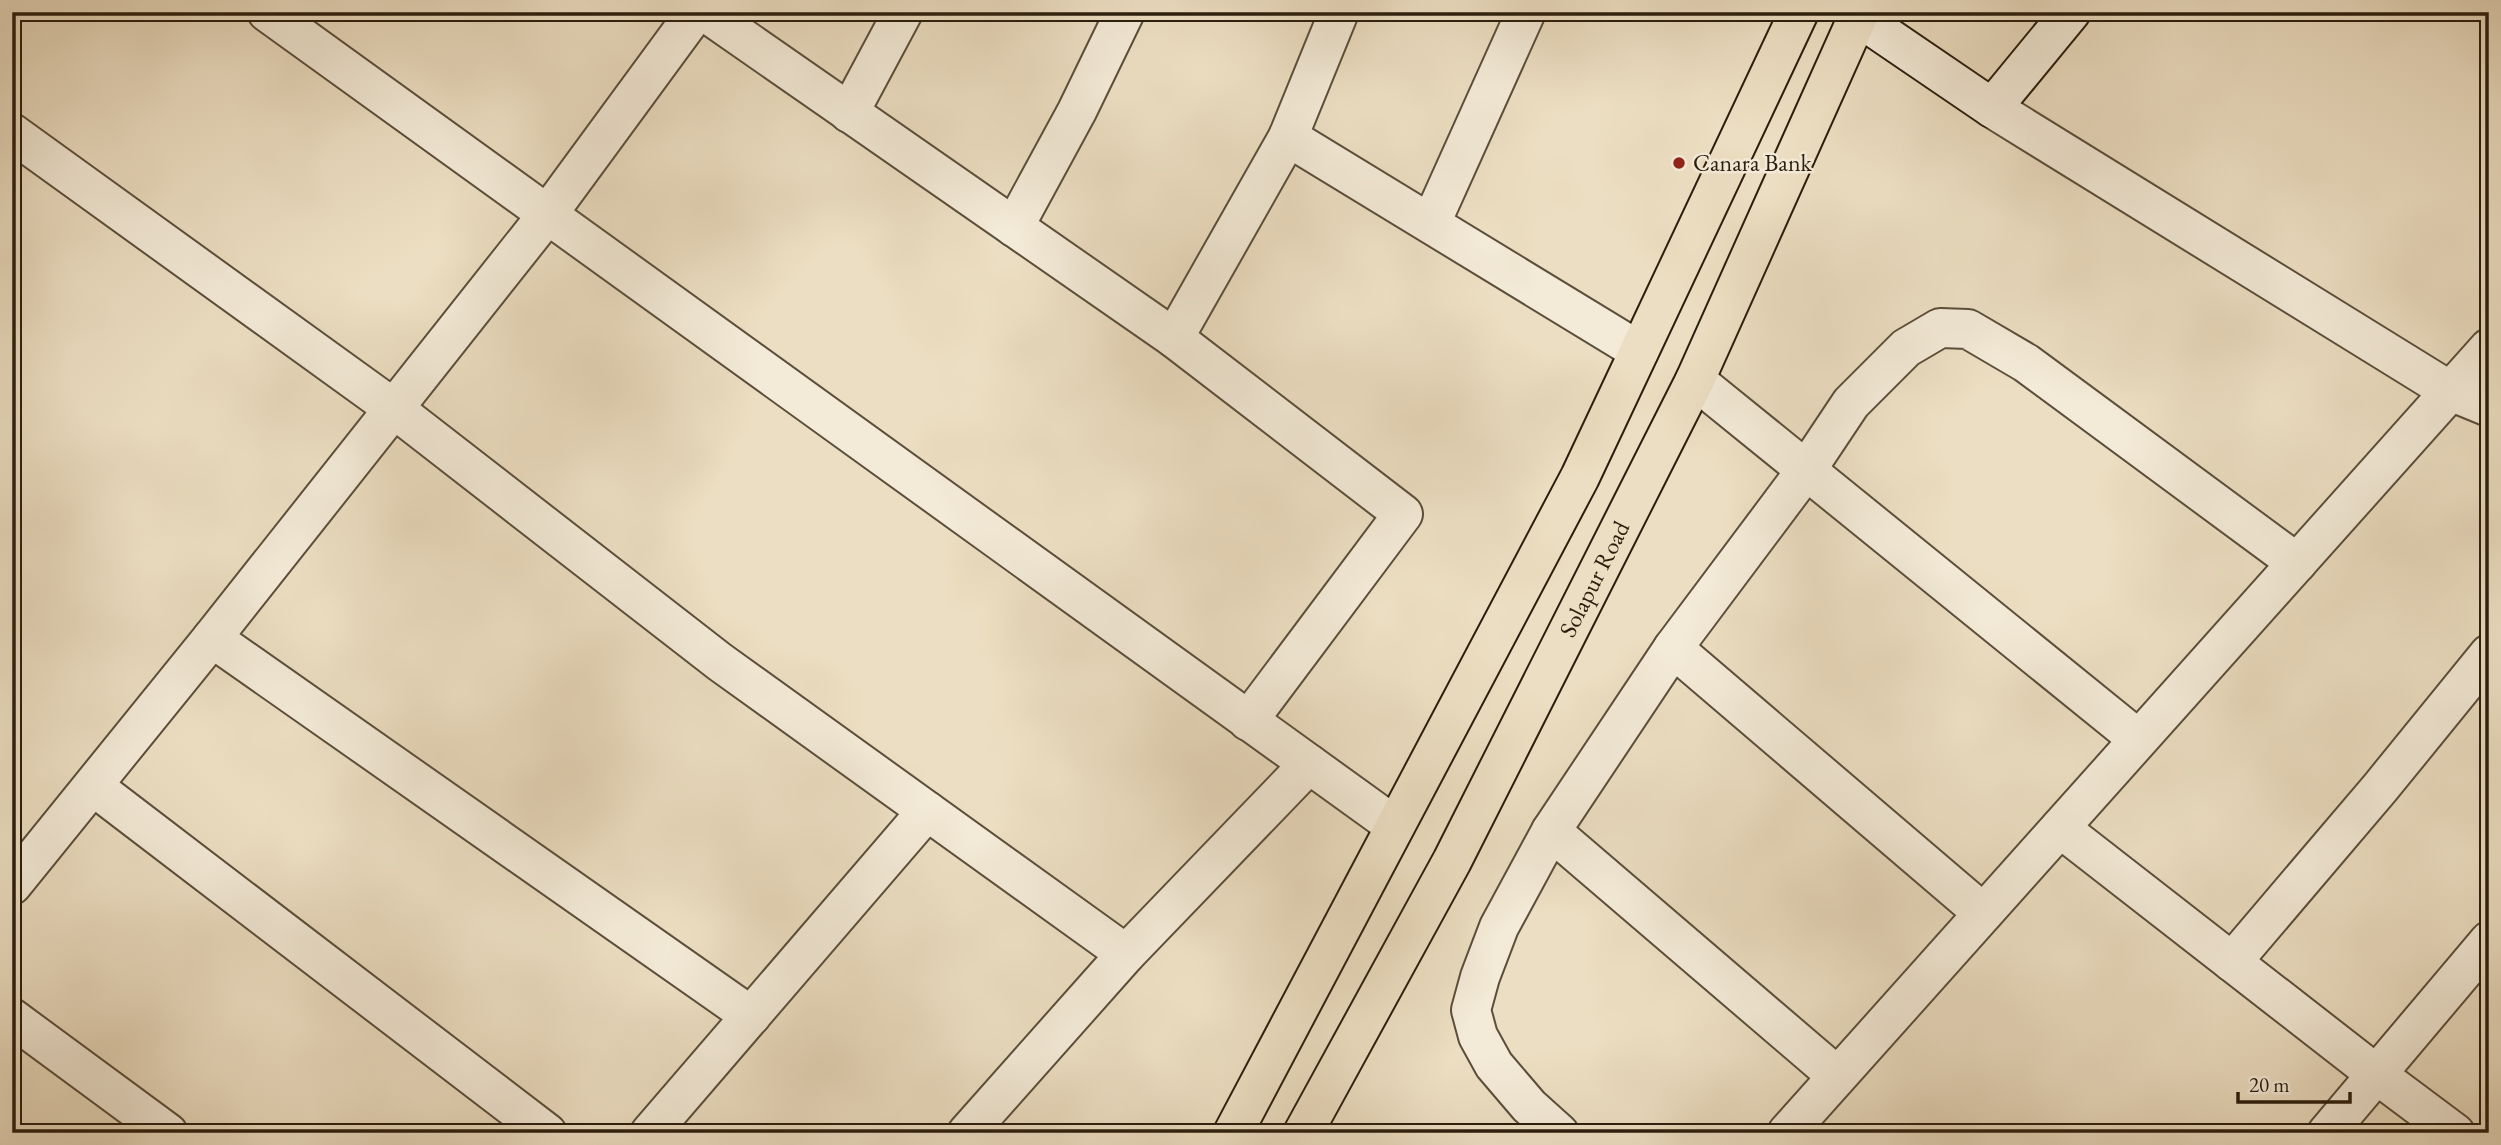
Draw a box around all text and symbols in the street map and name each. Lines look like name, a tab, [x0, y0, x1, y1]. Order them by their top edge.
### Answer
place label: Canara Bank	[1693, 147, 1813, 178]
marker: Canara Bank	[1671, 155, 1687, 171]
street label: Solapur Road	[1552, 515, 1637, 642]
scale bar	[2238, 1061, 2350, 1105]
text: 20 m	[2249, 1071, 2290, 1098]

